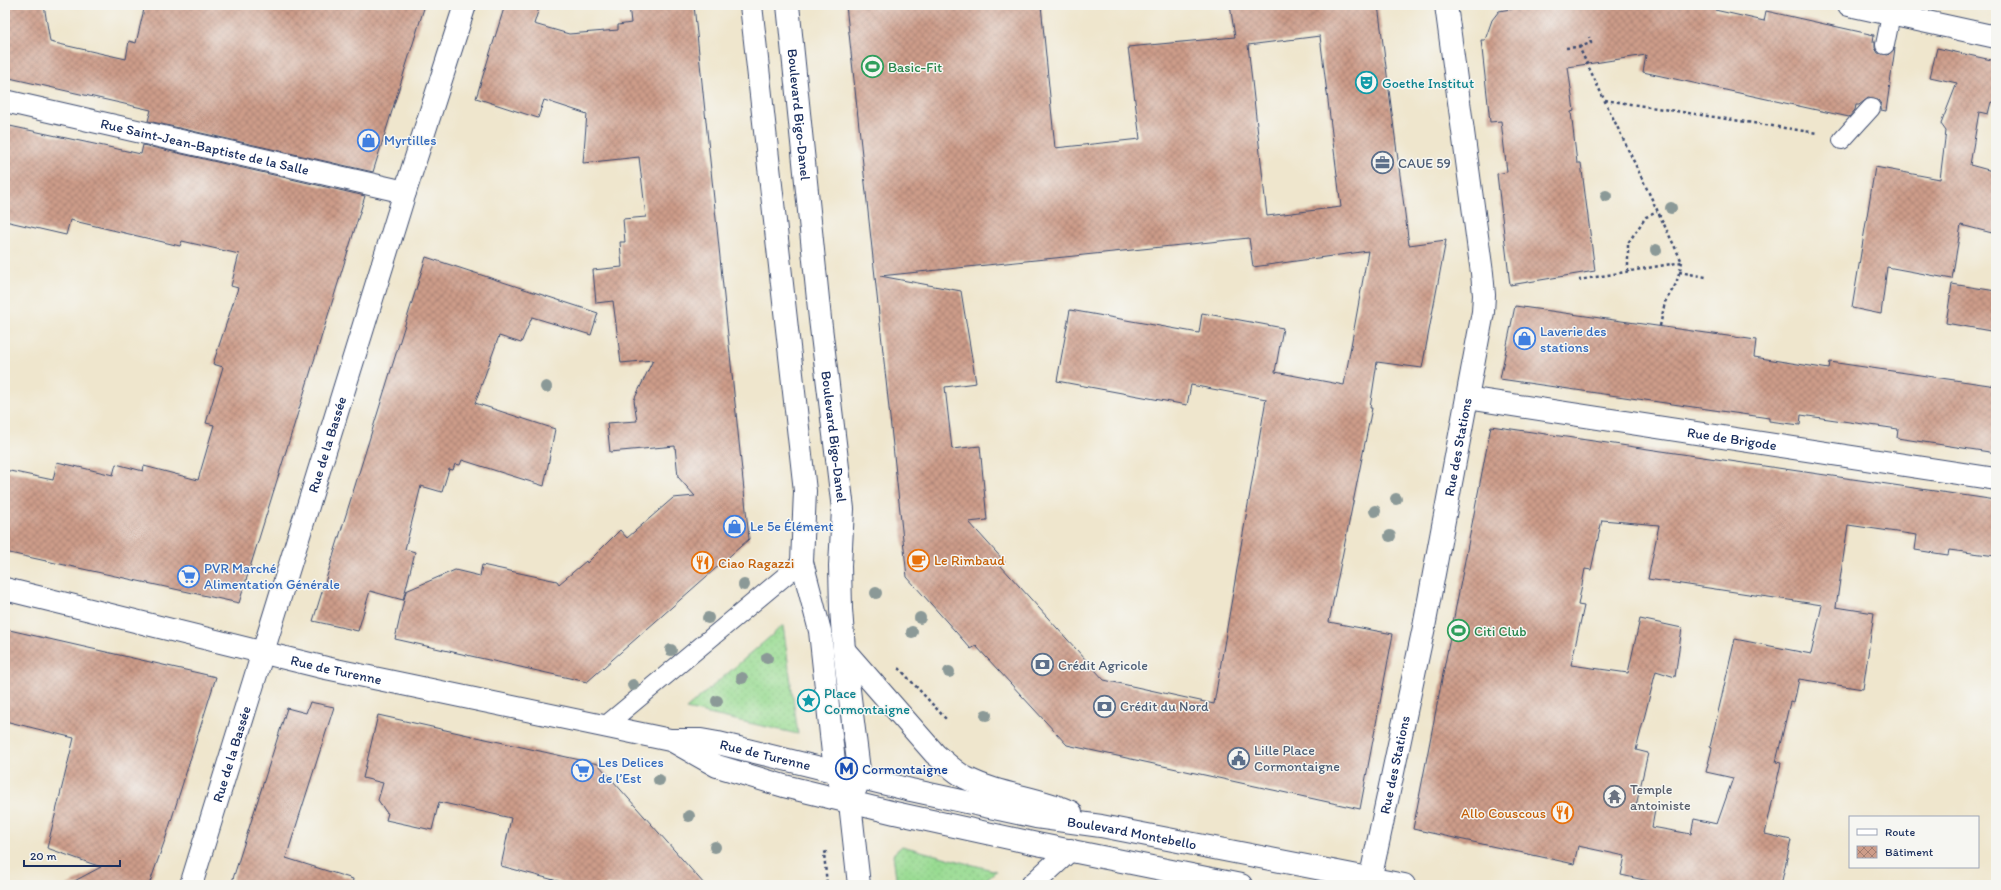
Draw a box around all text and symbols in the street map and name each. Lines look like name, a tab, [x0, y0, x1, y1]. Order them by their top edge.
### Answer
street label: Boulevard Bigo-Danel	[784, 48, 814, 181]
sports icon: Basic-Fit	[860, 54, 886, 80]
place label: Basic-Fit	[888, 59, 942, 76]
theatre icon: Goethe Institut	[1353, 70, 1379, 96]
place label: Goethe Institut	[1382, 75, 1474, 92]
street label: Rue Saint-Jean-Baptiste de la Salle	[99, 115, 311, 179]
shop icon: Myrtilles	[356, 127, 382, 153]
place label: Myrtilles	[384, 132, 437, 149]
office icon: CAUE 59	[1369, 150, 1395, 176]
place label: CAUE 59	[1398, 155, 1451, 172]
place label: Laverie des stations	[1540, 323, 1607, 356]
shop icon: Laverie des stations	[1512, 326, 1538, 352]
street label: Boulevard Bigo-Danel	[817, 370, 850, 503]
street label: Rue de la Bassée	[305, 394, 350, 495]
street label: Rue des Stations	[1441, 396, 1476, 498]
street label: Rue de Brigode	[1686, 424, 1778, 454]
shop icon: Le 5e Élément	[721, 513, 747, 539]
place label: Le 5e Élément	[750, 518, 834, 535]
cafe icon: Le Rimbaud	[905, 547, 931, 573]
restaurant icon: Ciao Ragazzi	[689, 550, 715, 576]
place label: Le Rimbaud	[934, 552, 1005, 569]
place label: Ciao Ragazzi	[718, 555, 794, 572]
place label: PVR Marché Alimentation Générale	[204, 560, 340, 593]
supermarket icon: PVR Marché Alimentation Générale	[175, 563, 201, 589]
sports icon: Citi Club	[1446, 618, 1472, 644]
place label: Citi Club	[1474, 623, 1527, 640]
street label: Rue de Turenne	[289, 652, 384, 689]
bank icon: Crédit Agricole	[1030, 652, 1056, 678]
place label: Crédit Agricole	[1058, 657, 1148, 674]
place label: Place Cormontaigne	[824, 685, 910, 718]
place icon: Place Cormontaigne	[795, 688, 821, 714]
bank icon: Crédit du Nord	[1092, 693, 1118, 719]
place label: Crédit du Nord	[1120, 698, 1209, 715]
street label: Rue de la Bassée	[209, 704, 255, 805]
street label: Rue des Stations	[1376, 714, 1414, 816]
street label: Rue de Turenne	[718, 736, 813, 774]
place label: Lille Place Cormontaigne	[1254, 742, 1340, 775]
public building icon: Lille Place Cormontaigne	[1225, 745, 1251, 771]
place label: Les Delices de l’Est	[598, 754, 664, 787]
metro station icon: Cormontaigne	[833, 756, 859, 782]
supermarket icon: Les Delices de l’Est	[570, 757, 596, 783]
place label: Cormontaigne	[862, 761, 948, 778]
place label: Temple antoiniste	[1630, 781, 1691, 814]
temple icon: Temple antoiniste	[1601, 784, 1627, 810]
restaurant icon: Allo Couscous	[1549, 800, 1575, 826]
place label: Allo Couscous	[1461, 805, 1546, 822]
street label: Boulevard Montebello	[1066, 813, 1198, 853]
legend	[1849, 816, 1979, 868]
text: Route	[1885, 825, 1915, 839]
scale bar	[24, 842, 120, 868]
text: Bâtiment	[1885, 845, 1934, 859]
text: 20 m	[30, 849, 57, 863]

